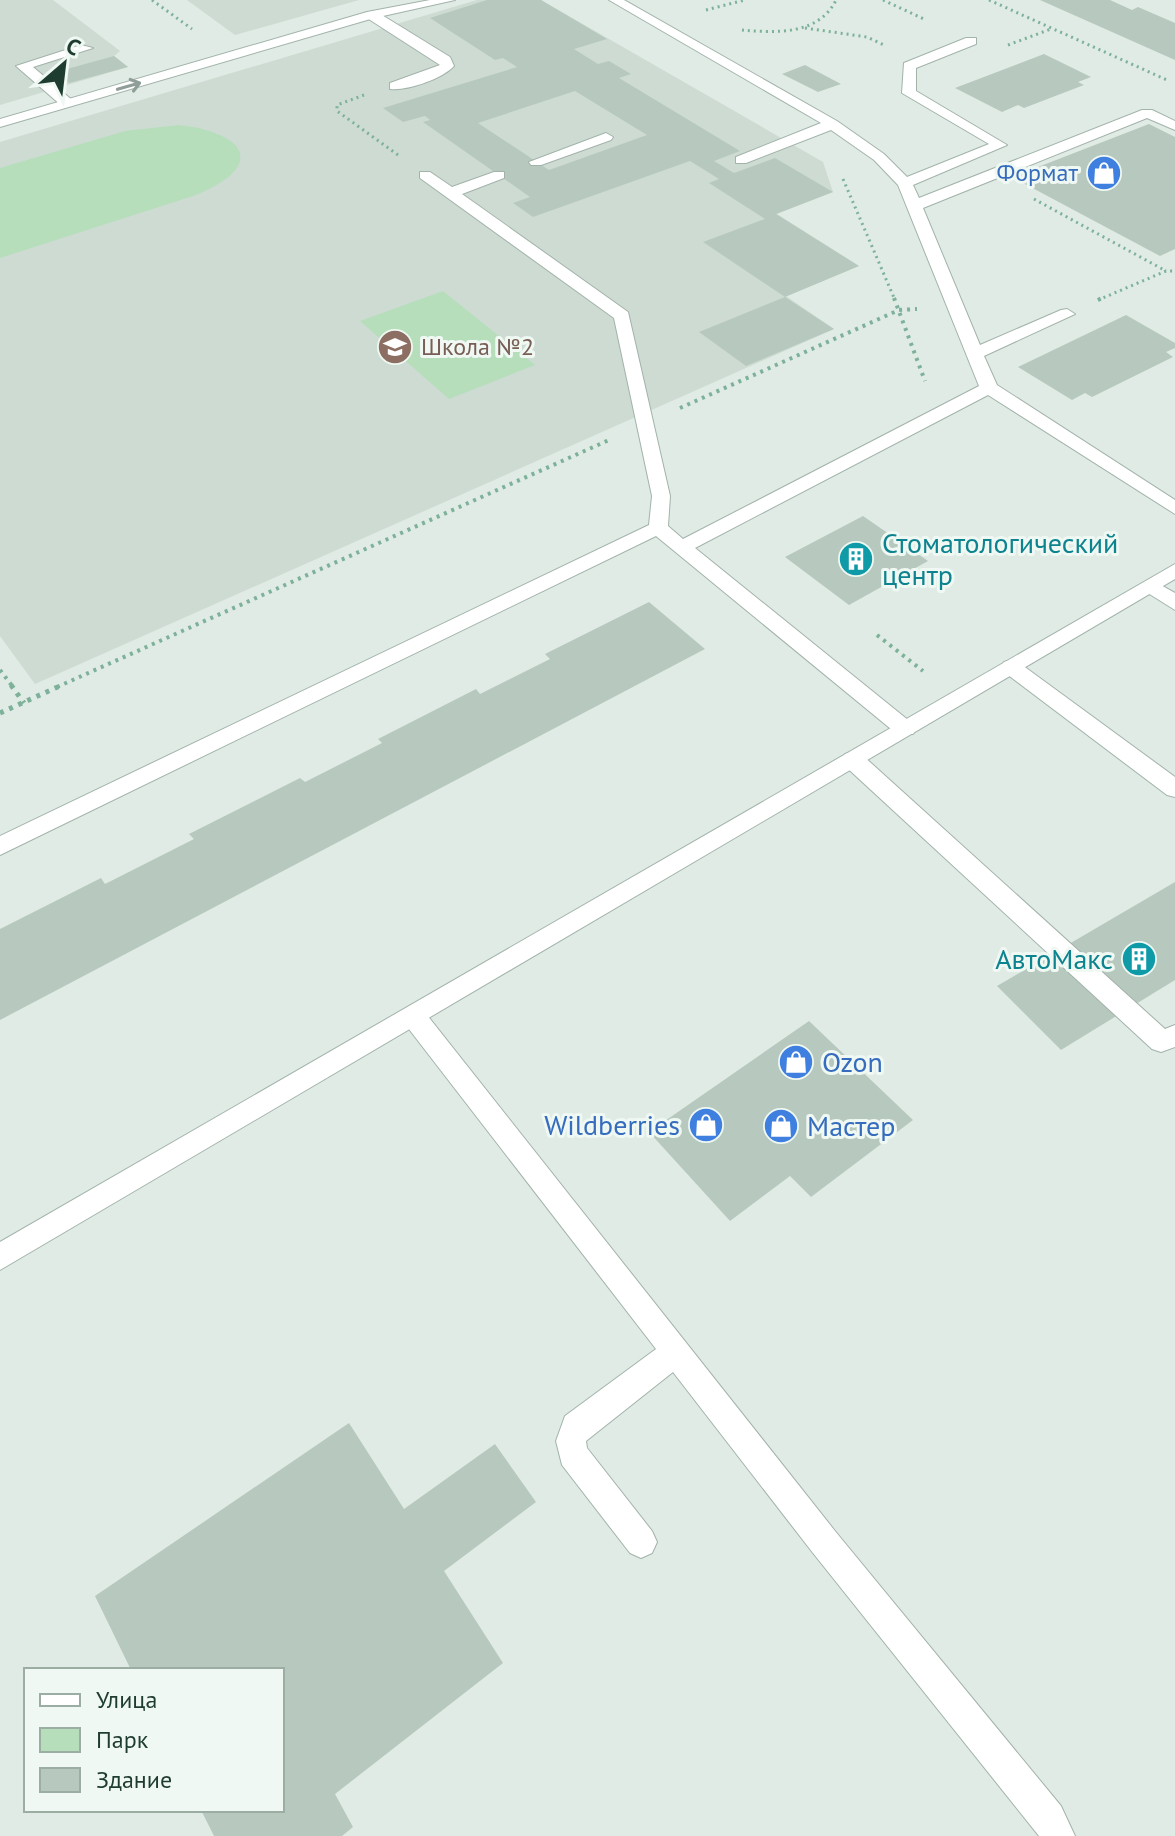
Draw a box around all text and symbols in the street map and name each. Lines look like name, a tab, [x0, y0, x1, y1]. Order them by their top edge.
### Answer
north arrow	[24, 24, 104, 104]
text: С	[61, 31, 85, 62]
one-way arrow	[115, 78, 141, 93]
shop icon: Формат	[1085, 154, 1123, 192]
place label: Формат	[996, 157, 1078, 188]
school or university icon: Школа №2	[376, 328, 414, 366]
place label: Школа №2	[421, 331, 534, 362]
place label: Стоматологический центр	[882, 524, 1118, 593]
building icon: Стоматологический центр	[837, 540, 875, 578]
place label: АвтоМакс	[995, 940, 1113, 977]
building icon: АвтоМакс	[1120, 940, 1158, 978]
shop icon: Ozon	[777, 1043, 815, 1081]
place label: Ozon	[822, 1043, 883, 1080]
place label: Wildberries	[544, 1106, 680, 1143]
shop icon: Wildberries	[687, 1106, 725, 1144]
shop icon: Мастер	[762, 1107, 800, 1145]
place label: Мастер	[807, 1107, 895, 1144]
legend	[24, 1668, 284, 1812]
text: Улица	[96, 1684, 157, 1715]
text: Парк	[96, 1724, 149, 1755]
text: Здание	[96, 1764, 172, 1795]

